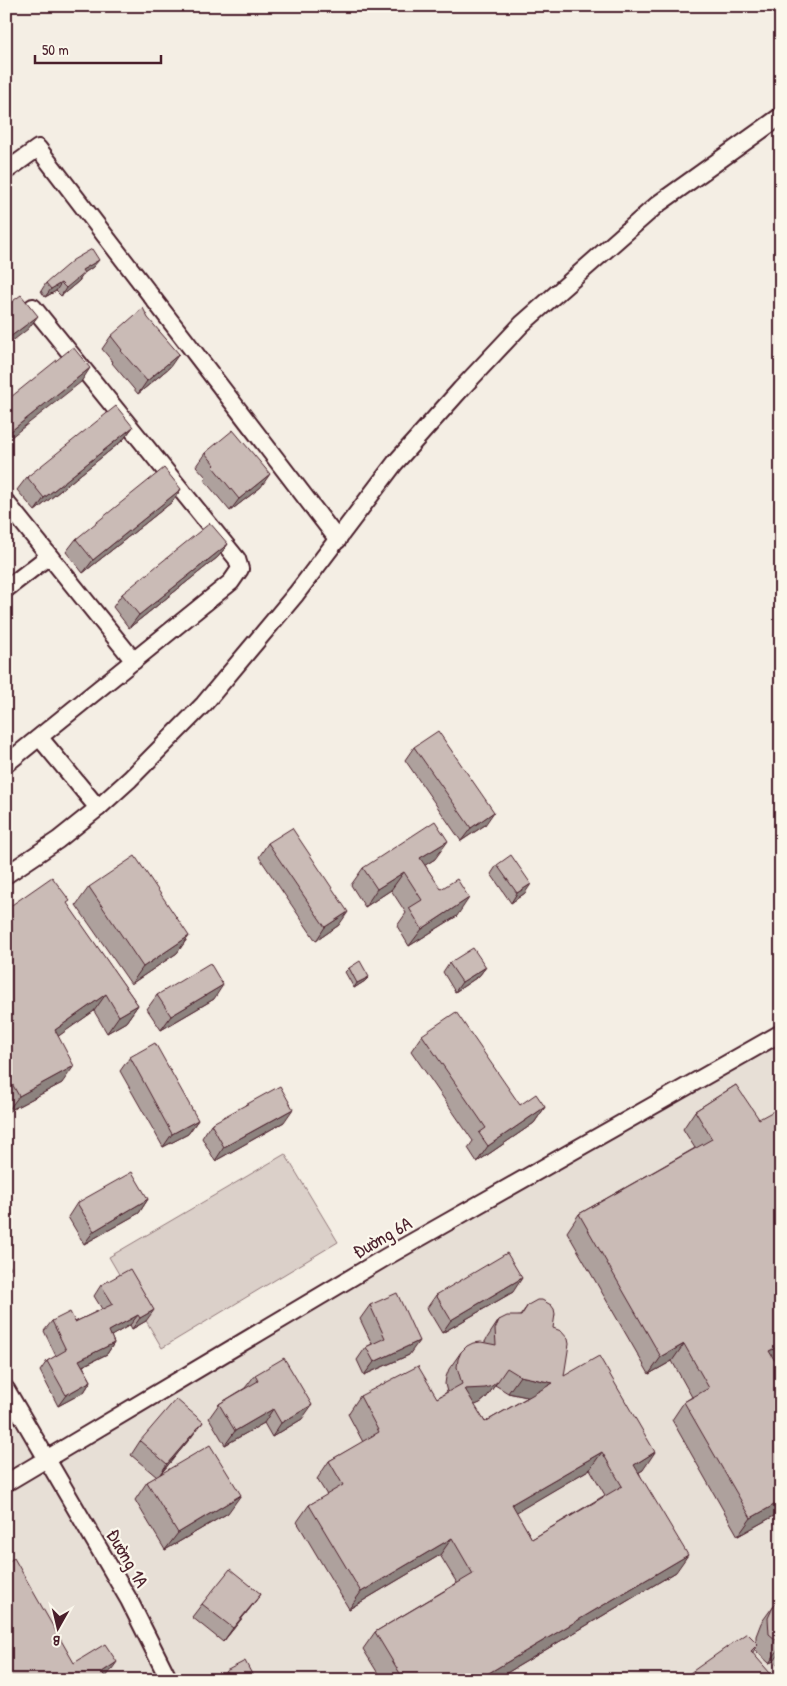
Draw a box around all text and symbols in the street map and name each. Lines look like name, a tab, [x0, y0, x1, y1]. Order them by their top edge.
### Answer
scale bar	[35, 32, 161, 64]
text: 50 m	[42, 39, 69, 60]
street label: Đường 6A	[348, 1210, 416, 1264]
street label: Đường 1A	[101, 1524, 155, 1592]
north arrow	[32, 1604, 82, 1654]
text: B	[51, 1631, 61, 1651]

